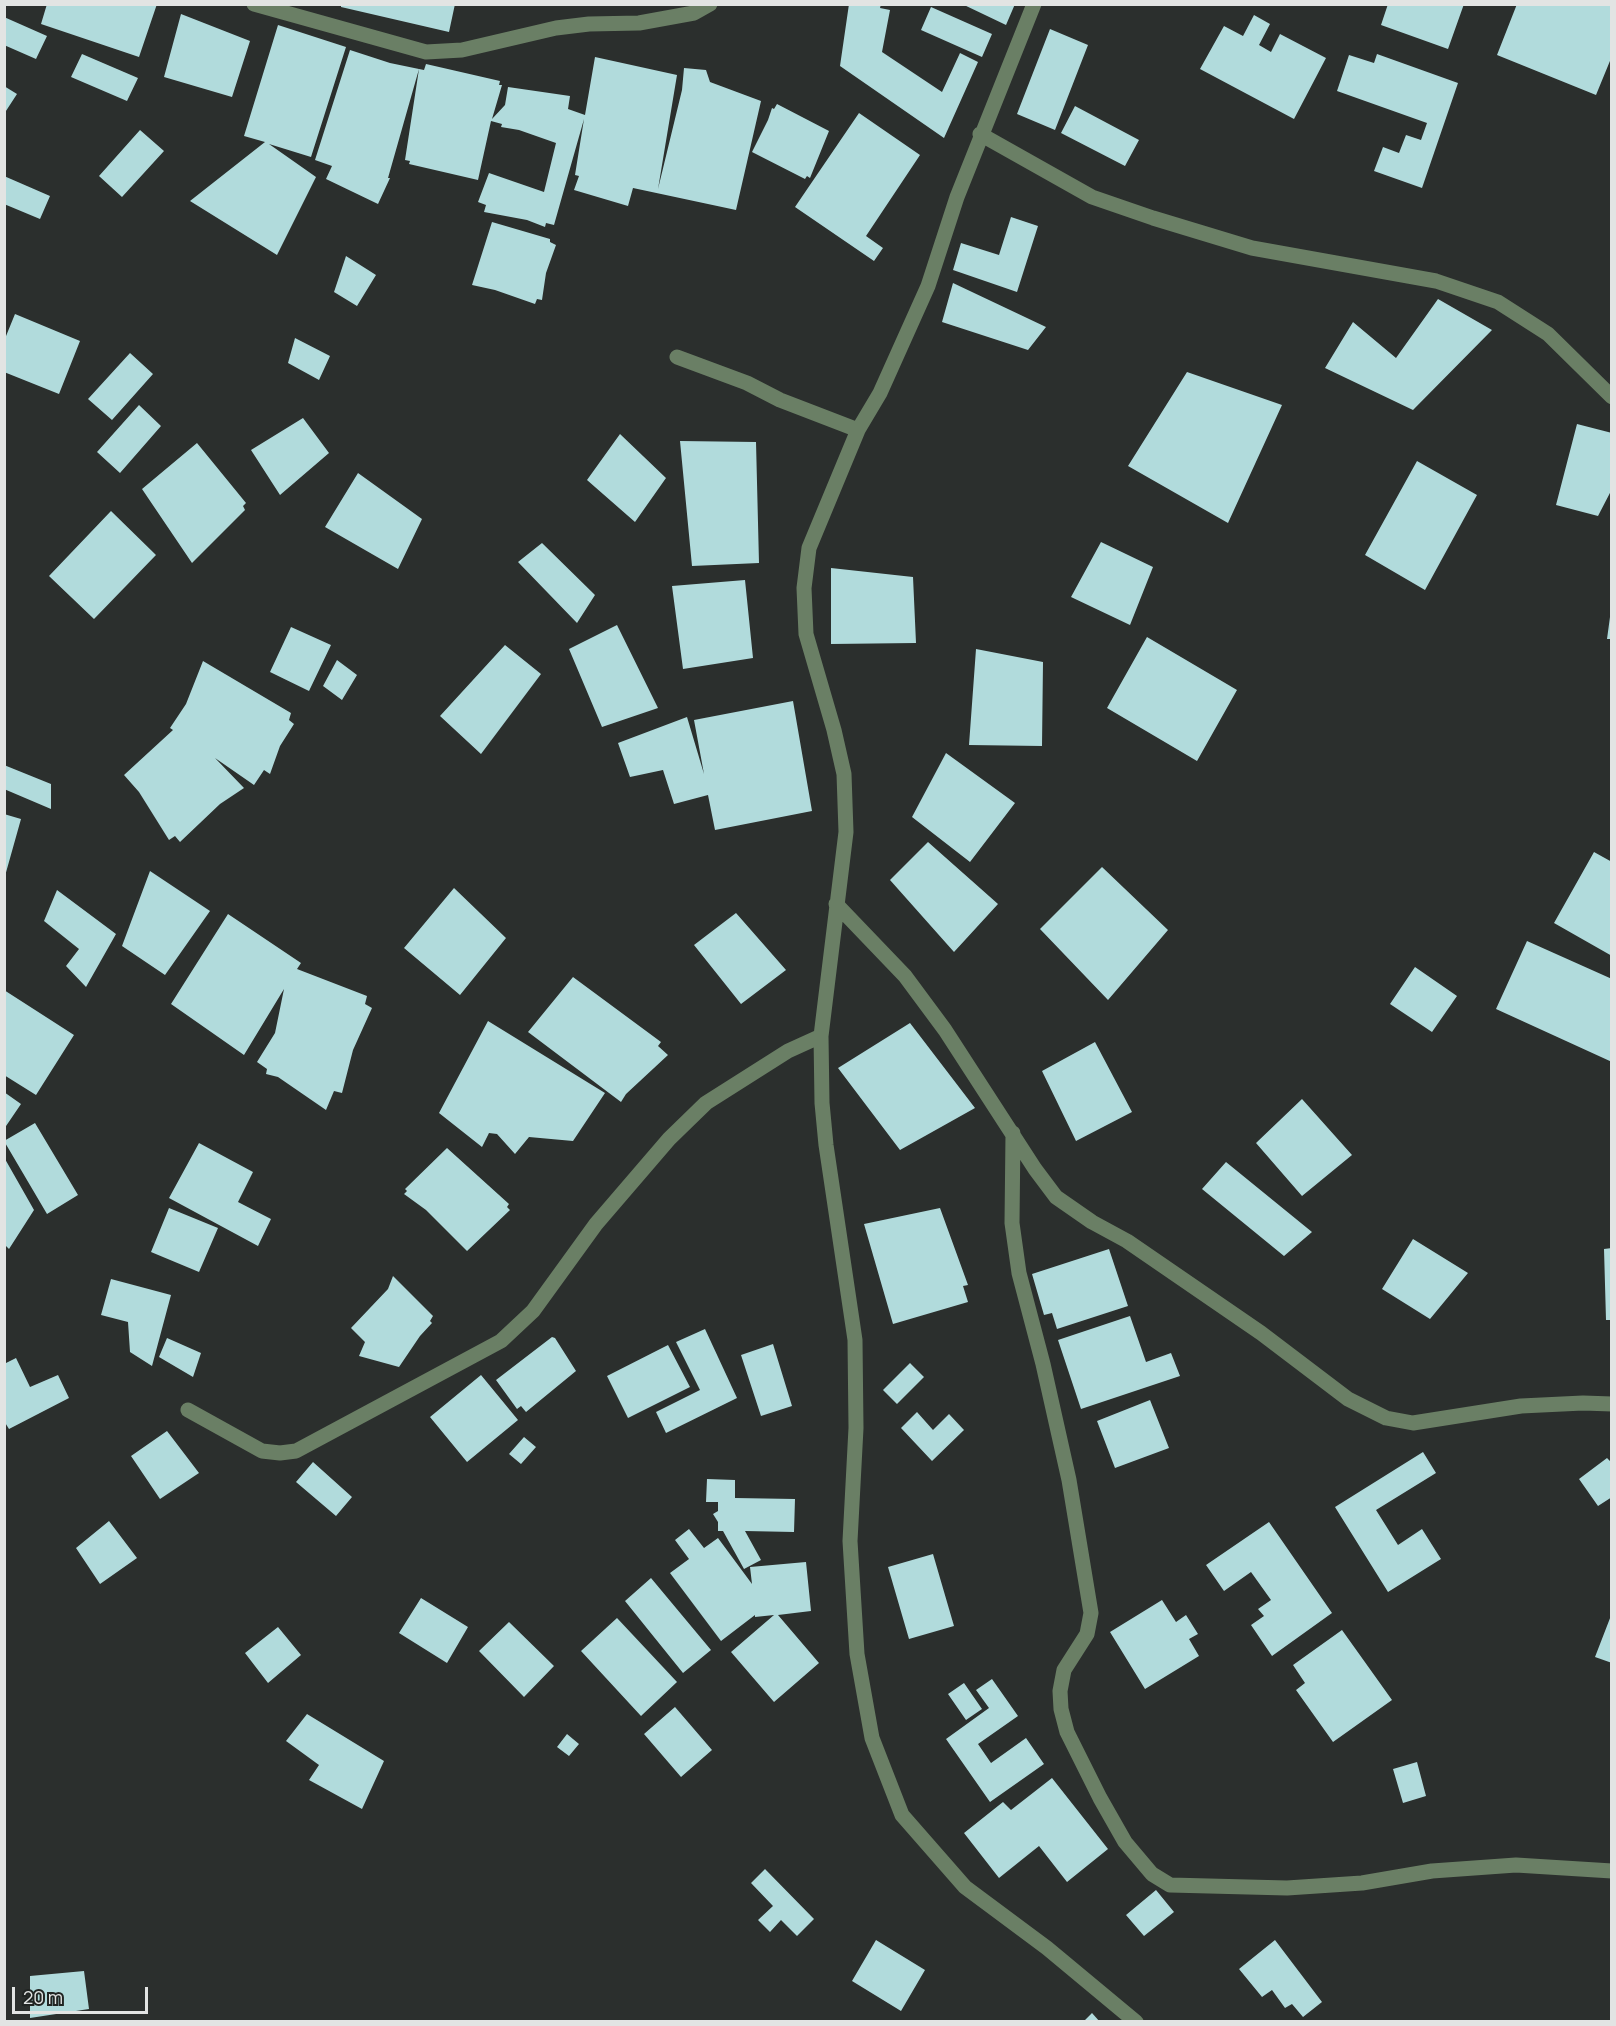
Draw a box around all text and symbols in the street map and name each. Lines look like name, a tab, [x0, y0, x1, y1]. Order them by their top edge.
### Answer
scale bar	[15, 1975, 152, 2013]
text: 20 m	[23, 1985, 63, 2009]

